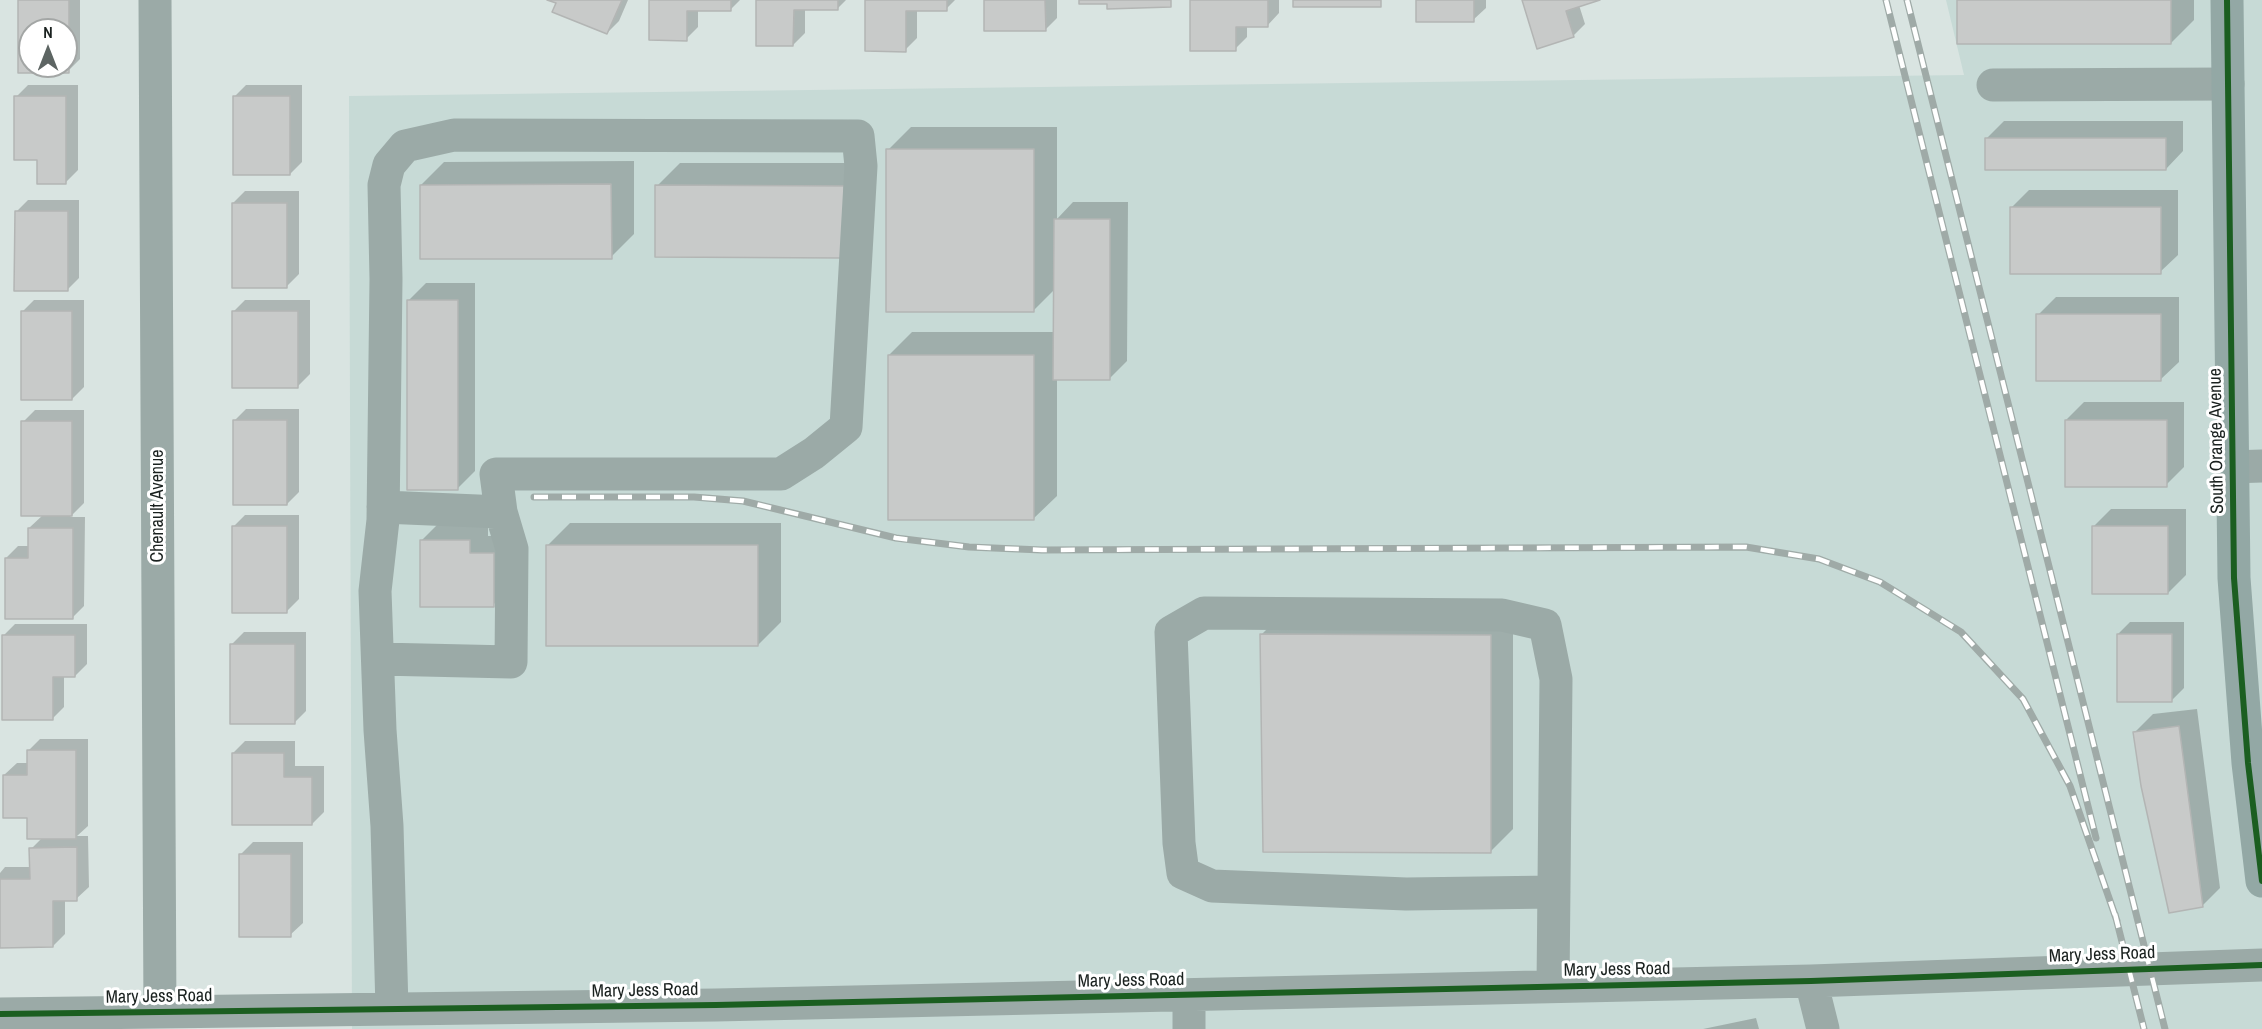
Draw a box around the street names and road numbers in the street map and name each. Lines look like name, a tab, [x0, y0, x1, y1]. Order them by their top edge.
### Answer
street label: South Orange Avenue	[2205, 368, 2229, 514]
street label: Chenault Avenue	[147, 450, 169, 562]
street label: Mary Jess Road	[2048, 942, 2156, 968]
street label: Mary Jess Road	[1564, 958, 1670, 982]
street label: Mary Jess Road	[1078, 969, 1184, 993]
street label: Mary Jess Road	[592, 979, 698, 1003]
street label: Mary Jess Road	[106, 985, 212, 1009]

